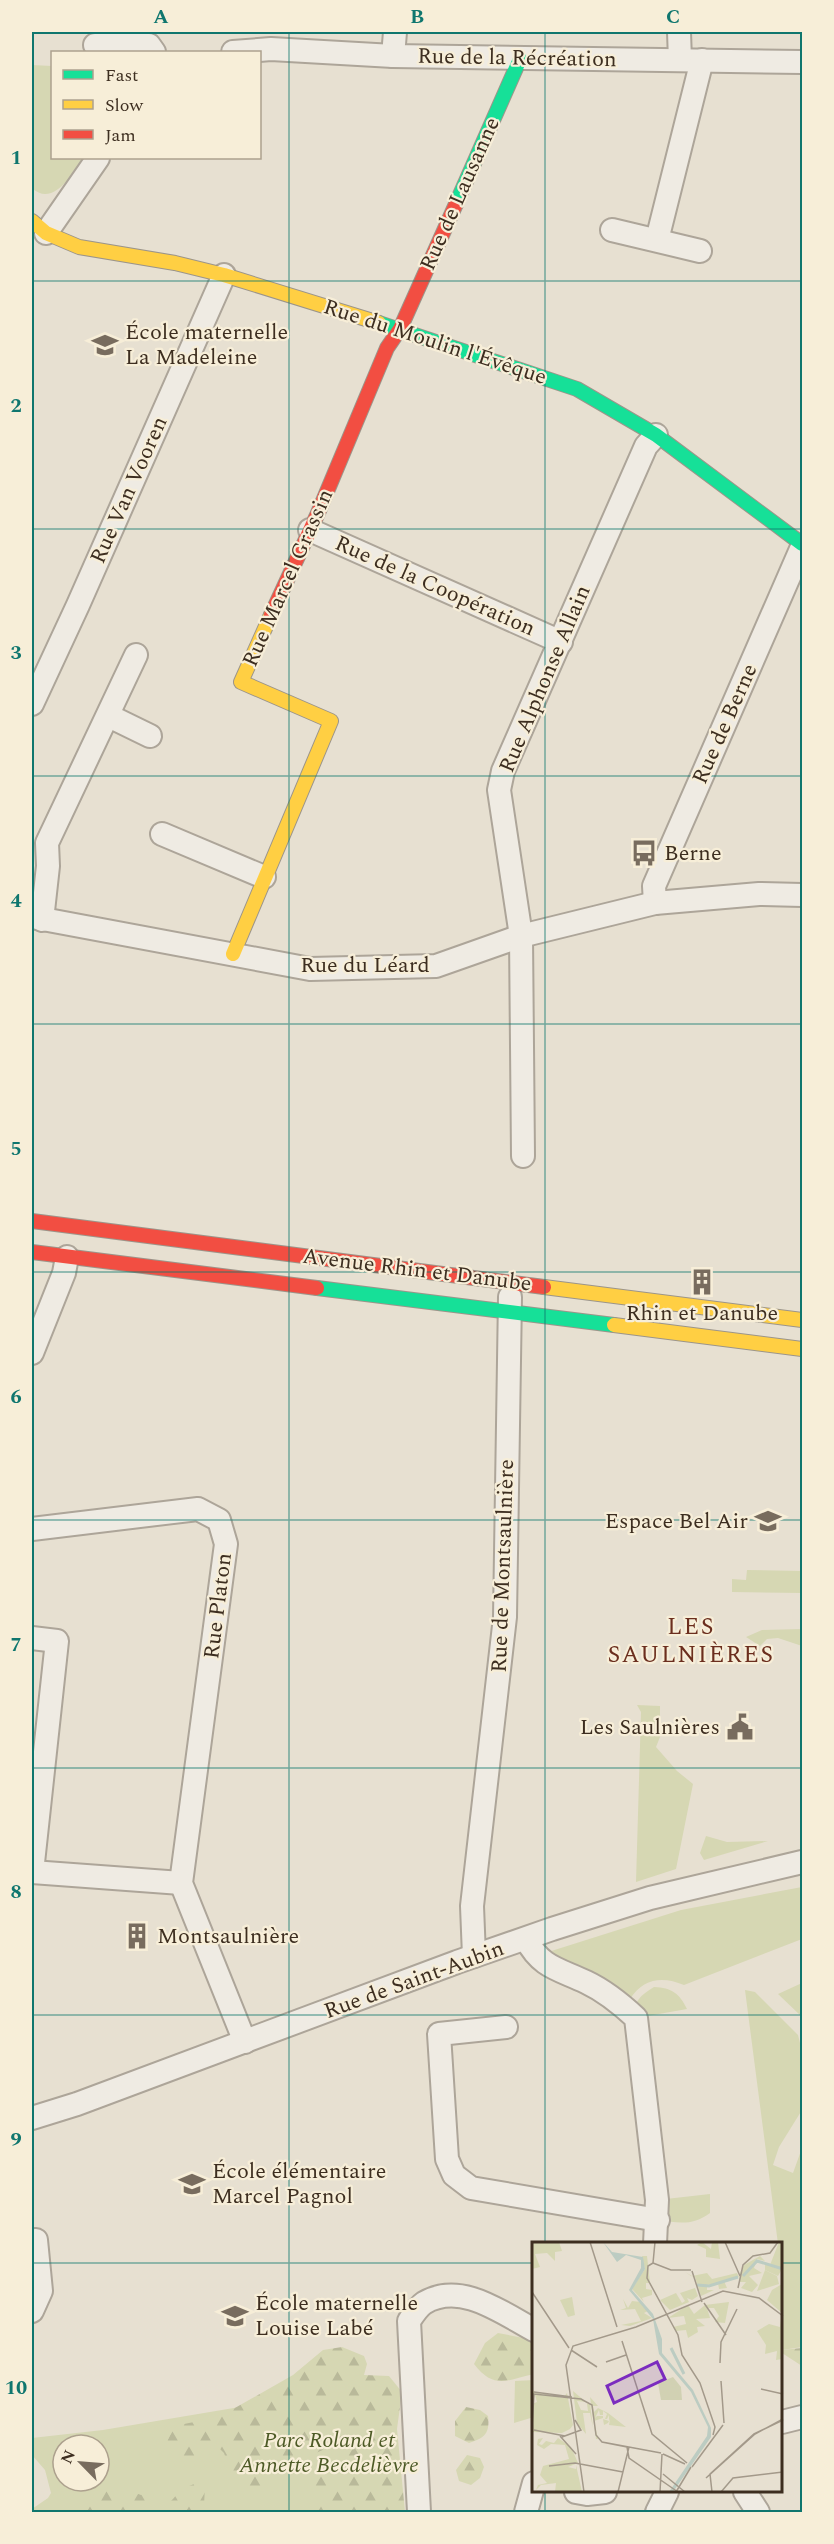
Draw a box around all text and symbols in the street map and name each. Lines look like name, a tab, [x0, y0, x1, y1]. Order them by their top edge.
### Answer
text: A	[153, 2, 169, 32]
text: B	[410, 2, 424, 32]
text: C	[666, 2, 680, 32]
street label: Rue de la Récréation	[417, 40, 617, 76]
legend	[51, 51, 261, 159]
text: Fast	[105, 62, 138, 89]
text: Slow	[105, 92, 144, 119]
street label: Rue de Lausanne	[411, 112, 509, 276]
text: Jam	[105, 122, 136, 149]
text: 1	[10, 143, 22, 173]
street label: Rue du Moulin l'Évêque	[319, 290, 551, 394]
place label: École maternelle La Madeleine	[125, 316, 288, 374]
school or university icon: École maternelle La Madeleine	[90, 330, 120, 360]
text: 2	[10, 391, 22, 421]
street label: Rue Van Vooren	[82, 411, 176, 569]
street label: Rue Marcel Grassin	[234, 484, 342, 672]
street label: Rue de la Coopération	[329, 527, 541, 645]
street label: Rue Alphonse Allain	[491, 580, 599, 778]
text: 3	[10, 638, 22, 668]
street label: Rue de Berne	[684, 658, 766, 790]
place label: Berne	[664, 837, 722, 870]
bus stop icon: Berne	[629, 838, 659, 868]
text: 4	[10, 886, 22, 916]
street label: Rue du Léard	[300, 949, 430, 982]
text: 5	[10, 1134, 22, 1164]
street label: Avenue Rhin et Danube	[301, 1240, 533, 1300]
building icon: Rhin et Danube	[687, 1267, 717, 1297]
place label: Rhin et Danube	[626, 1297, 778, 1330]
text: 6	[10, 1382, 22, 1412]
street label: Rue de Montsaulnière	[483, 1459, 523, 1673]
place label: Espace Bel Air	[605, 1505, 748, 1538]
school or university icon: Espace Bel Air	[753, 1506, 783, 1536]
street label: Rue Platon	[195, 1551, 241, 1661]
district label: LES SAULNIÈRES	[607, 1609, 775, 1673]
text: 7	[10, 1630, 22, 1660]
place label: Les Saulnières	[580, 1711, 720, 1744]
public building icon: Les Saulnières	[725, 1712, 755, 1742]
text: 8	[10, 1877, 22, 1907]
place label: Montsaulnière	[157, 1920, 299, 1953]
building icon: Montsaulnière	[122, 1921, 152, 1951]
street label: Rue de Saint-Aubin	[319, 1932, 509, 2028]
text: 9	[10, 2125, 22, 2155]
place label: École élémentaire Marcel Pagnol	[212, 2155, 386, 2213]
school or university icon: École élémentaire Marcel Pagnol	[177, 2169, 207, 2199]
inset map	[532, 2242, 783, 2493]
place label: École maternelle Louise Labé	[255, 2287, 418, 2345]
school or university icon: École maternelle Louise Labé	[220, 2301, 250, 2331]
text: 10	[5, 2373, 27, 2403]
park label: Parc Roland et Annette Becdelièvre	[238, 2424, 419, 2482]
north arrow	[51, 2433, 111, 2493]
text: N	[55, 2446, 82, 2468]

